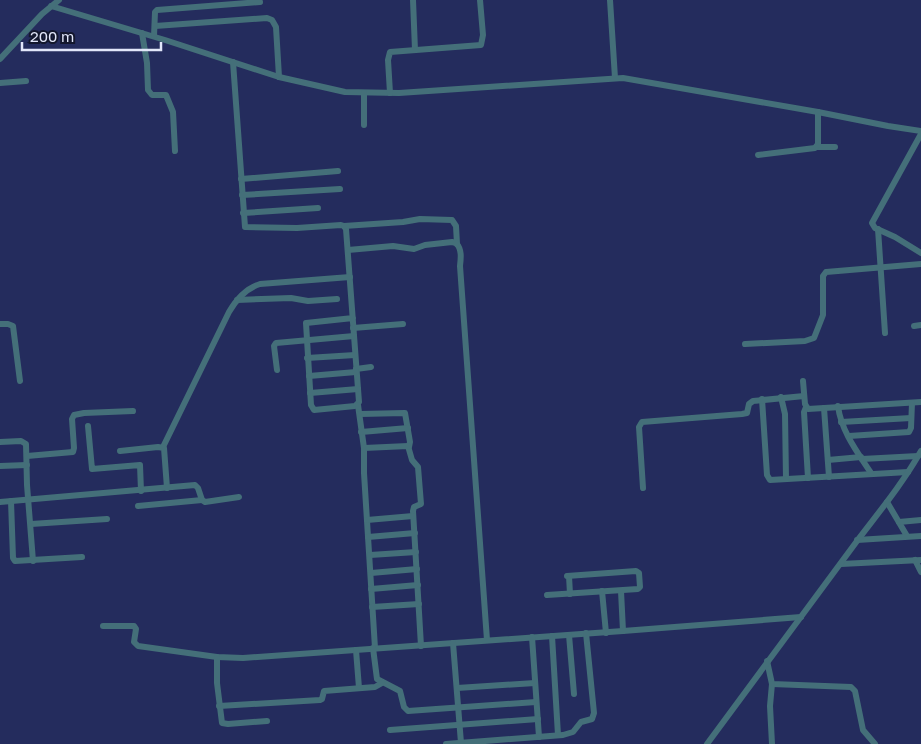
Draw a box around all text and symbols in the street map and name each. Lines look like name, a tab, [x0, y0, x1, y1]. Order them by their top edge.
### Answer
scale bar	[22, 20, 161, 52]
text: 200 m	[30, 27, 74, 45]

